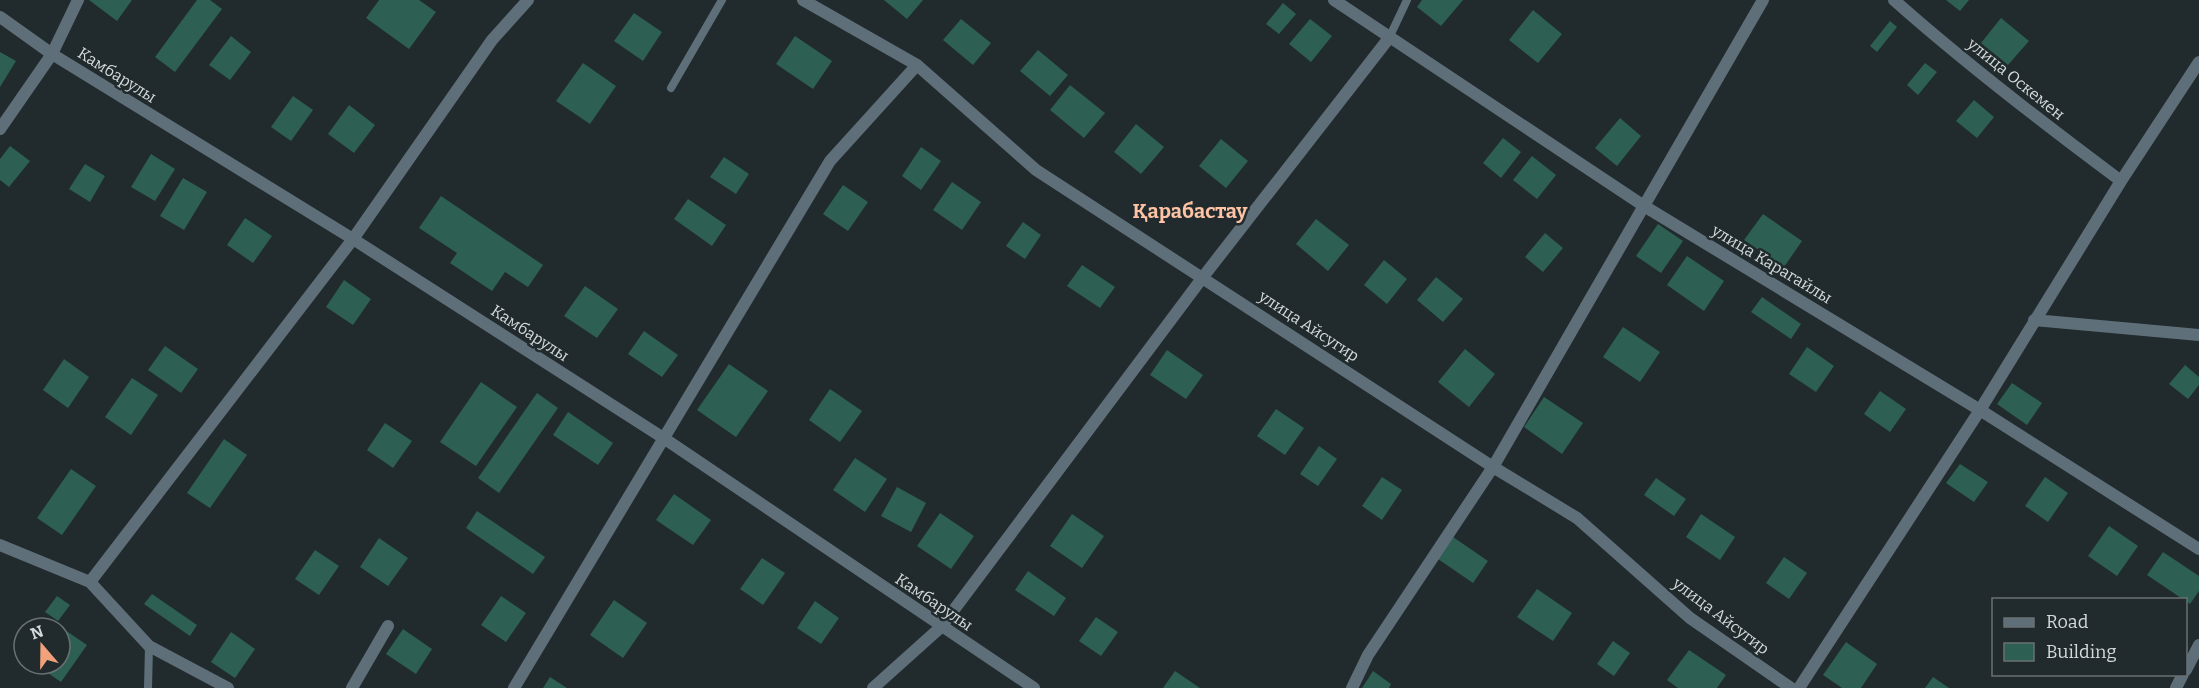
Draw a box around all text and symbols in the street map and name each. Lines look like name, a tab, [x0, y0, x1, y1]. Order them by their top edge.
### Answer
street label: улица Оскемен	[1963, 33, 2068, 124]
street label: Камбарулы	[74, 43, 160, 107]
district label: Қарабастау	[1133, 199, 1248, 223]
street label: улица Карагайлы	[1708, 220, 1836, 308]
street label: улица Айсугир	[1254, 286, 1363, 365]
street label: Камбарулы	[488, 301, 573, 365]
street label: Камбарулы	[892, 569, 976, 635]
street label: улица Айсугир	[1668, 573, 1773, 658]
legend	[1992, 598, 2187, 676]
text: Road	[2046, 611, 2089, 633]
north arrow	[12, 616, 72, 676]
text: N	[28, 621, 46, 643]
text: Building	[2046, 641, 2117, 663]

